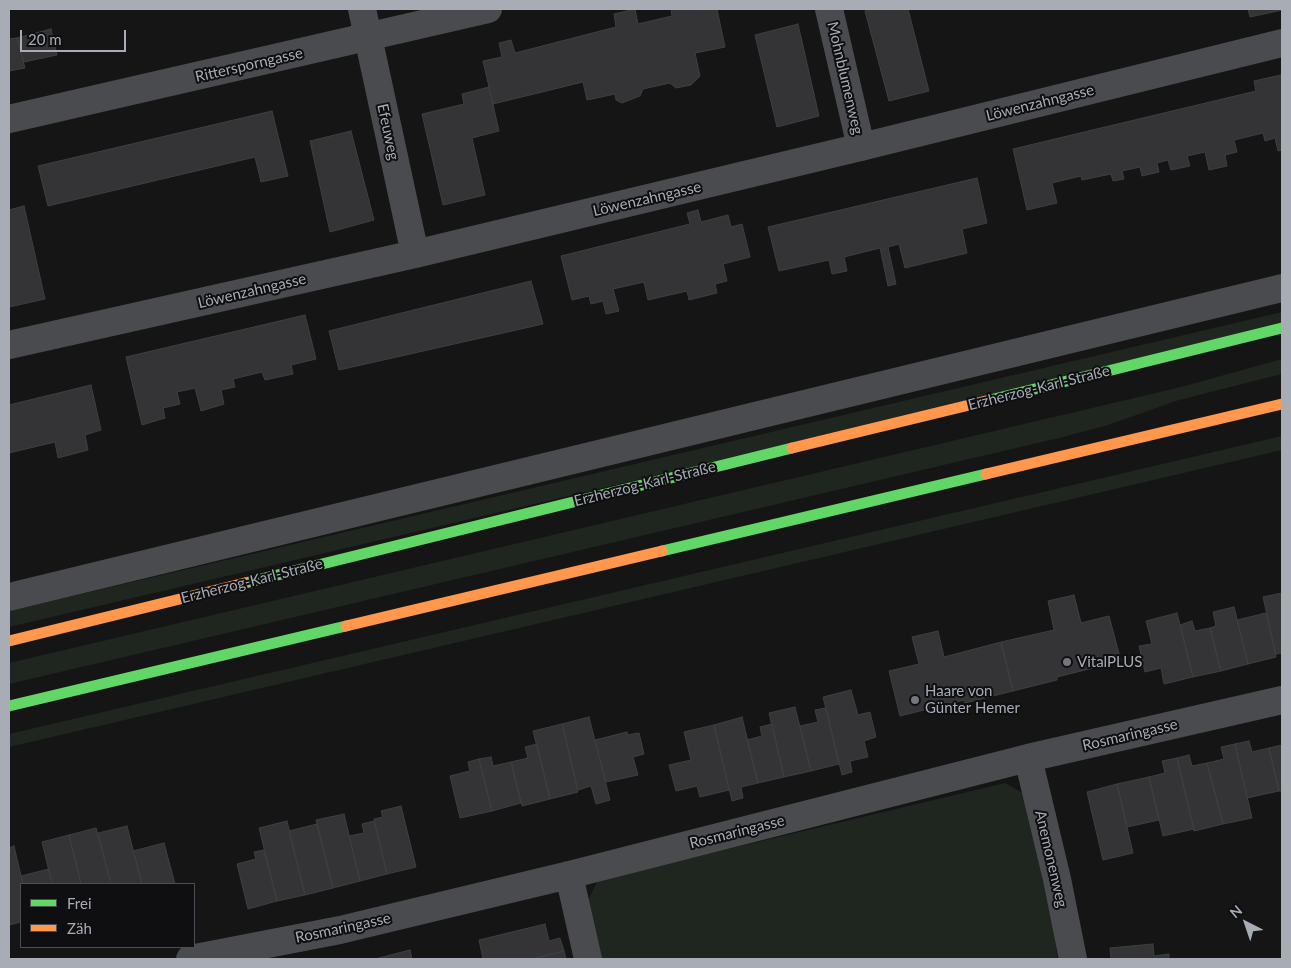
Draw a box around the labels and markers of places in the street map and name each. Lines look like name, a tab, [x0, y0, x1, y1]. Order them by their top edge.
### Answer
place label: VitalPLUS	[1077, 653, 1143, 671]
marker: VitalPLUS	[1061, 656, 1073, 668]
place label: Haare von Günter Hemer	[925, 682, 1020, 717]
marker: Haare von Günter Hemer	[909, 694, 921, 706]

